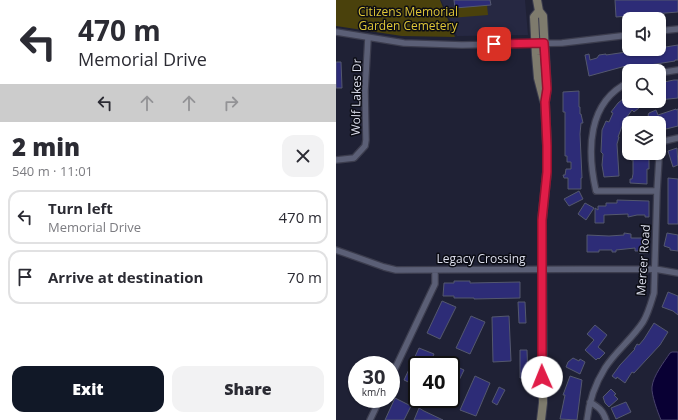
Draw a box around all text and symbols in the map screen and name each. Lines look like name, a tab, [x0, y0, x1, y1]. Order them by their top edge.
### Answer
park label: Citizens Memorial Garden Cemetery	[358, 3, 458, 34]
text: 470 m	[78, 11, 161, 49]
map controls	[622, 12, 666, 160]
button: sound	[622, 12, 666, 56]
icon: left	[12, 16, 64, 68]
pin	[477, 27, 511, 61]
icon: arrive	[483, 33, 505, 55]
text: Memorial Drive	[78, 47, 207, 71]
street label: Wolf Lakes Dr	[347, 58, 365, 136]
button: search	[622, 64, 666, 108]
icon: left	[94, 92, 116, 114]
icon: ahead	[136, 92, 158, 114]
icon: ahead	[178, 92, 200, 114]
icon: right	[220, 92, 242, 114]
button: layers	[622, 116, 666, 160]
text: 2 min	[12, 130, 80, 163]
button: close	[282, 135, 324, 177]
text: 540 m · 11:01	[12, 162, 93, 180]
text: Turn left	[48, 198, 113, 218]
icon: left	[14, 206, 36, 228]
text: 470 m	[278, 207, 322, 227]
text: Memorial Drive	[48, 218, 141, 236]
street label: Mercer Road	[632, 224, 654, 296]
street label: Legacy Crossing	[436, 250, 526, 267]
icon: arrive	[14, 266, 36, 288]
text: Arrive at destination	[48, 267, 203, 287]
text: 70 m	[287, 267, 322, 287]
speed limit sign: 40	[408, 356, 460, 408]
position arrow	[521, 356, 563, 398]
text: 30	[363, 363, 385, 390]
button: Exit	[12, 366, 164, 412]
button: Share	[172, 366, 324, 412]
text: km/h	[362, 385, 386, 399]

